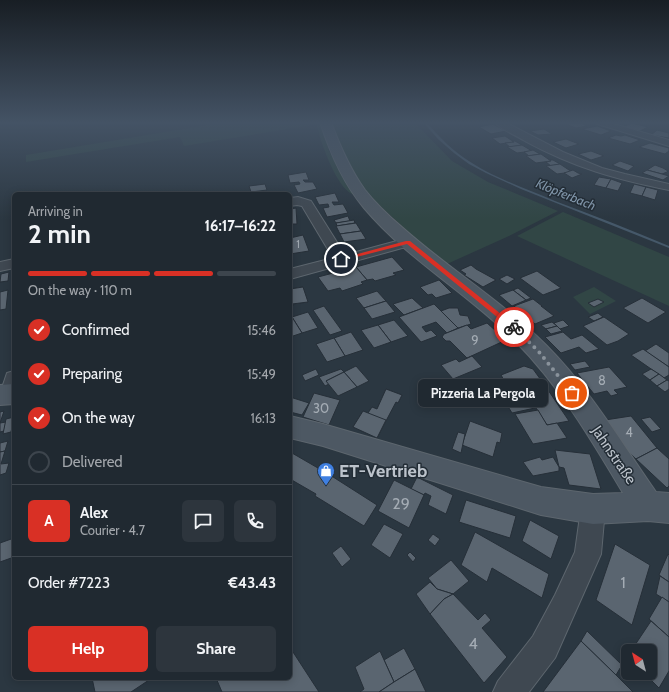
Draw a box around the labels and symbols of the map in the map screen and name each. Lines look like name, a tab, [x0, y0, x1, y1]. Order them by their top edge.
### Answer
water label: Klöpferbach	[534, 175, 598, 213]
house number: 1	[296, 237, 300, 251]
pin	[324, 242, 358, 276]
courier	[494, 307, 534, 347]
house number: 9	[471, 332, 479, 348]
house number: 8	[598, 372, 606, 388]
pin	[555, 376, 589, 410]
callout: Pizzeria La Pergola	[418, 379, 548, 407]
house number: 30	[313, 400, 329, 416]
street label: Jahnstraße	[587, 421, 640, 488]
house number: 4	[625, 424, 633, 440]
place label: ET-Vertrieb	[339, 460, 427, 482]
shop icon: ET-Vertrieb	[316, 461, 336, 486]
house number: 29	[392, 494, 410, 513]
house number: 1	[620, 573, 626, 592]
house number: 4	[468, 634, 478, 653]
north arrow	[621, 644, 657, 680]

